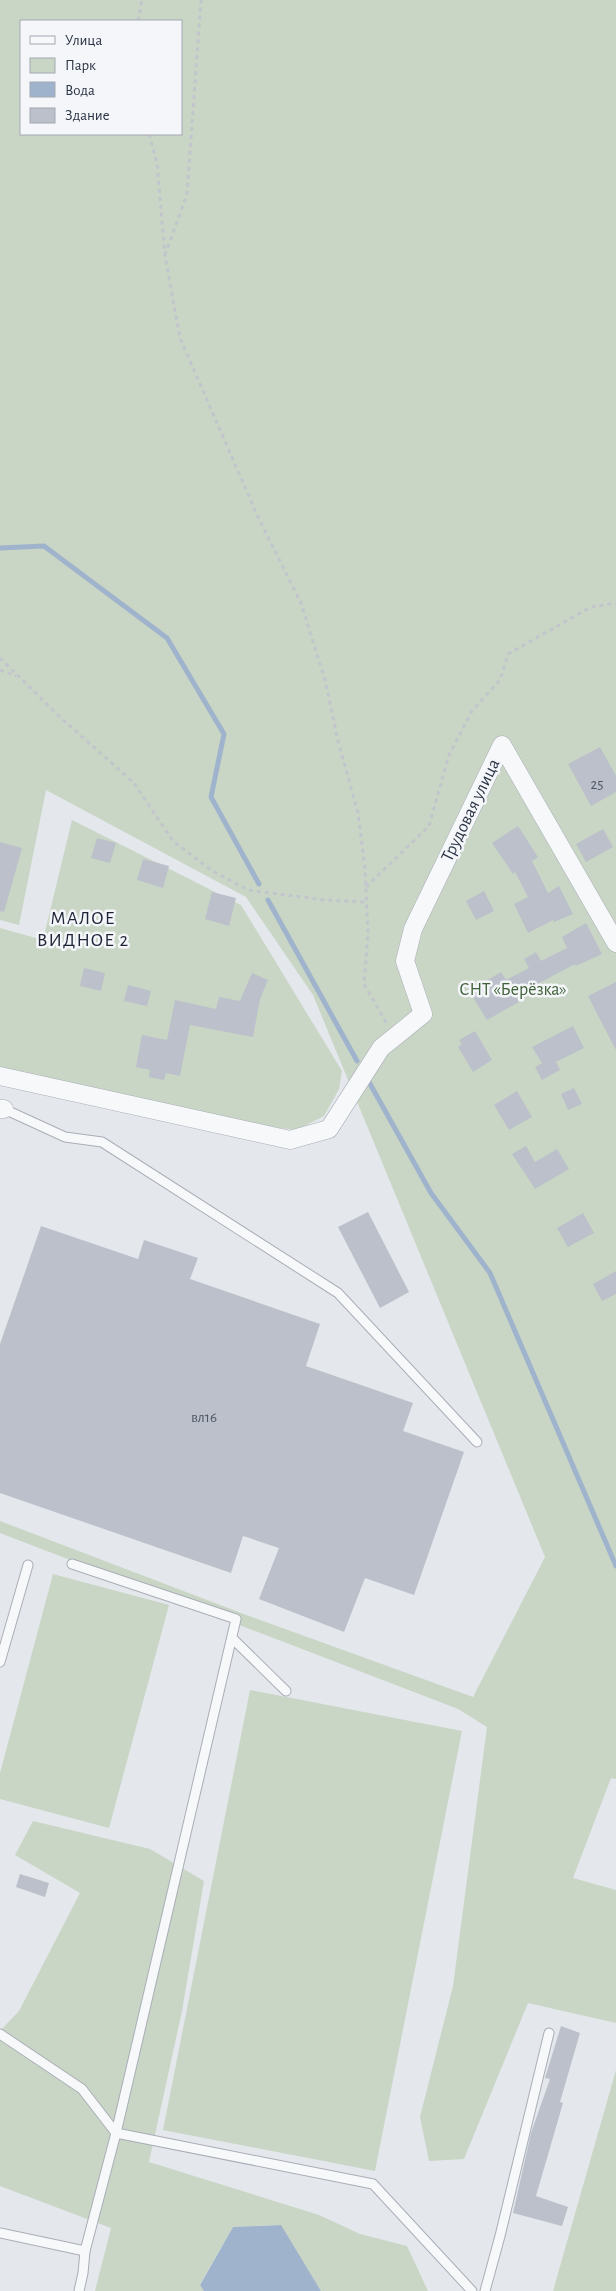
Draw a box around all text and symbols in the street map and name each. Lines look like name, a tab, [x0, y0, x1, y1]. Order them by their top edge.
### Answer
legend	[20, 20, 182, 135]
text: Улица	[65, 33, 102, 48]
text: Парк	[65, 58, 96, 73]
text: Вода	[65, 83, 95, 98]
text: Здание	[65, 108, 110, 123]
street label: Трудовая улица	[438, 756, 503, 865]
house number: 25	[590, 777, 604, 792]
district label: МАЛОЕ ВИДНОЕ 2	[37, 909, 129, 950]
park label: СНТ «Берёзка»	[459, 981, 567, 999]
house number: вл16	[191, 1410, 217, 1425]

